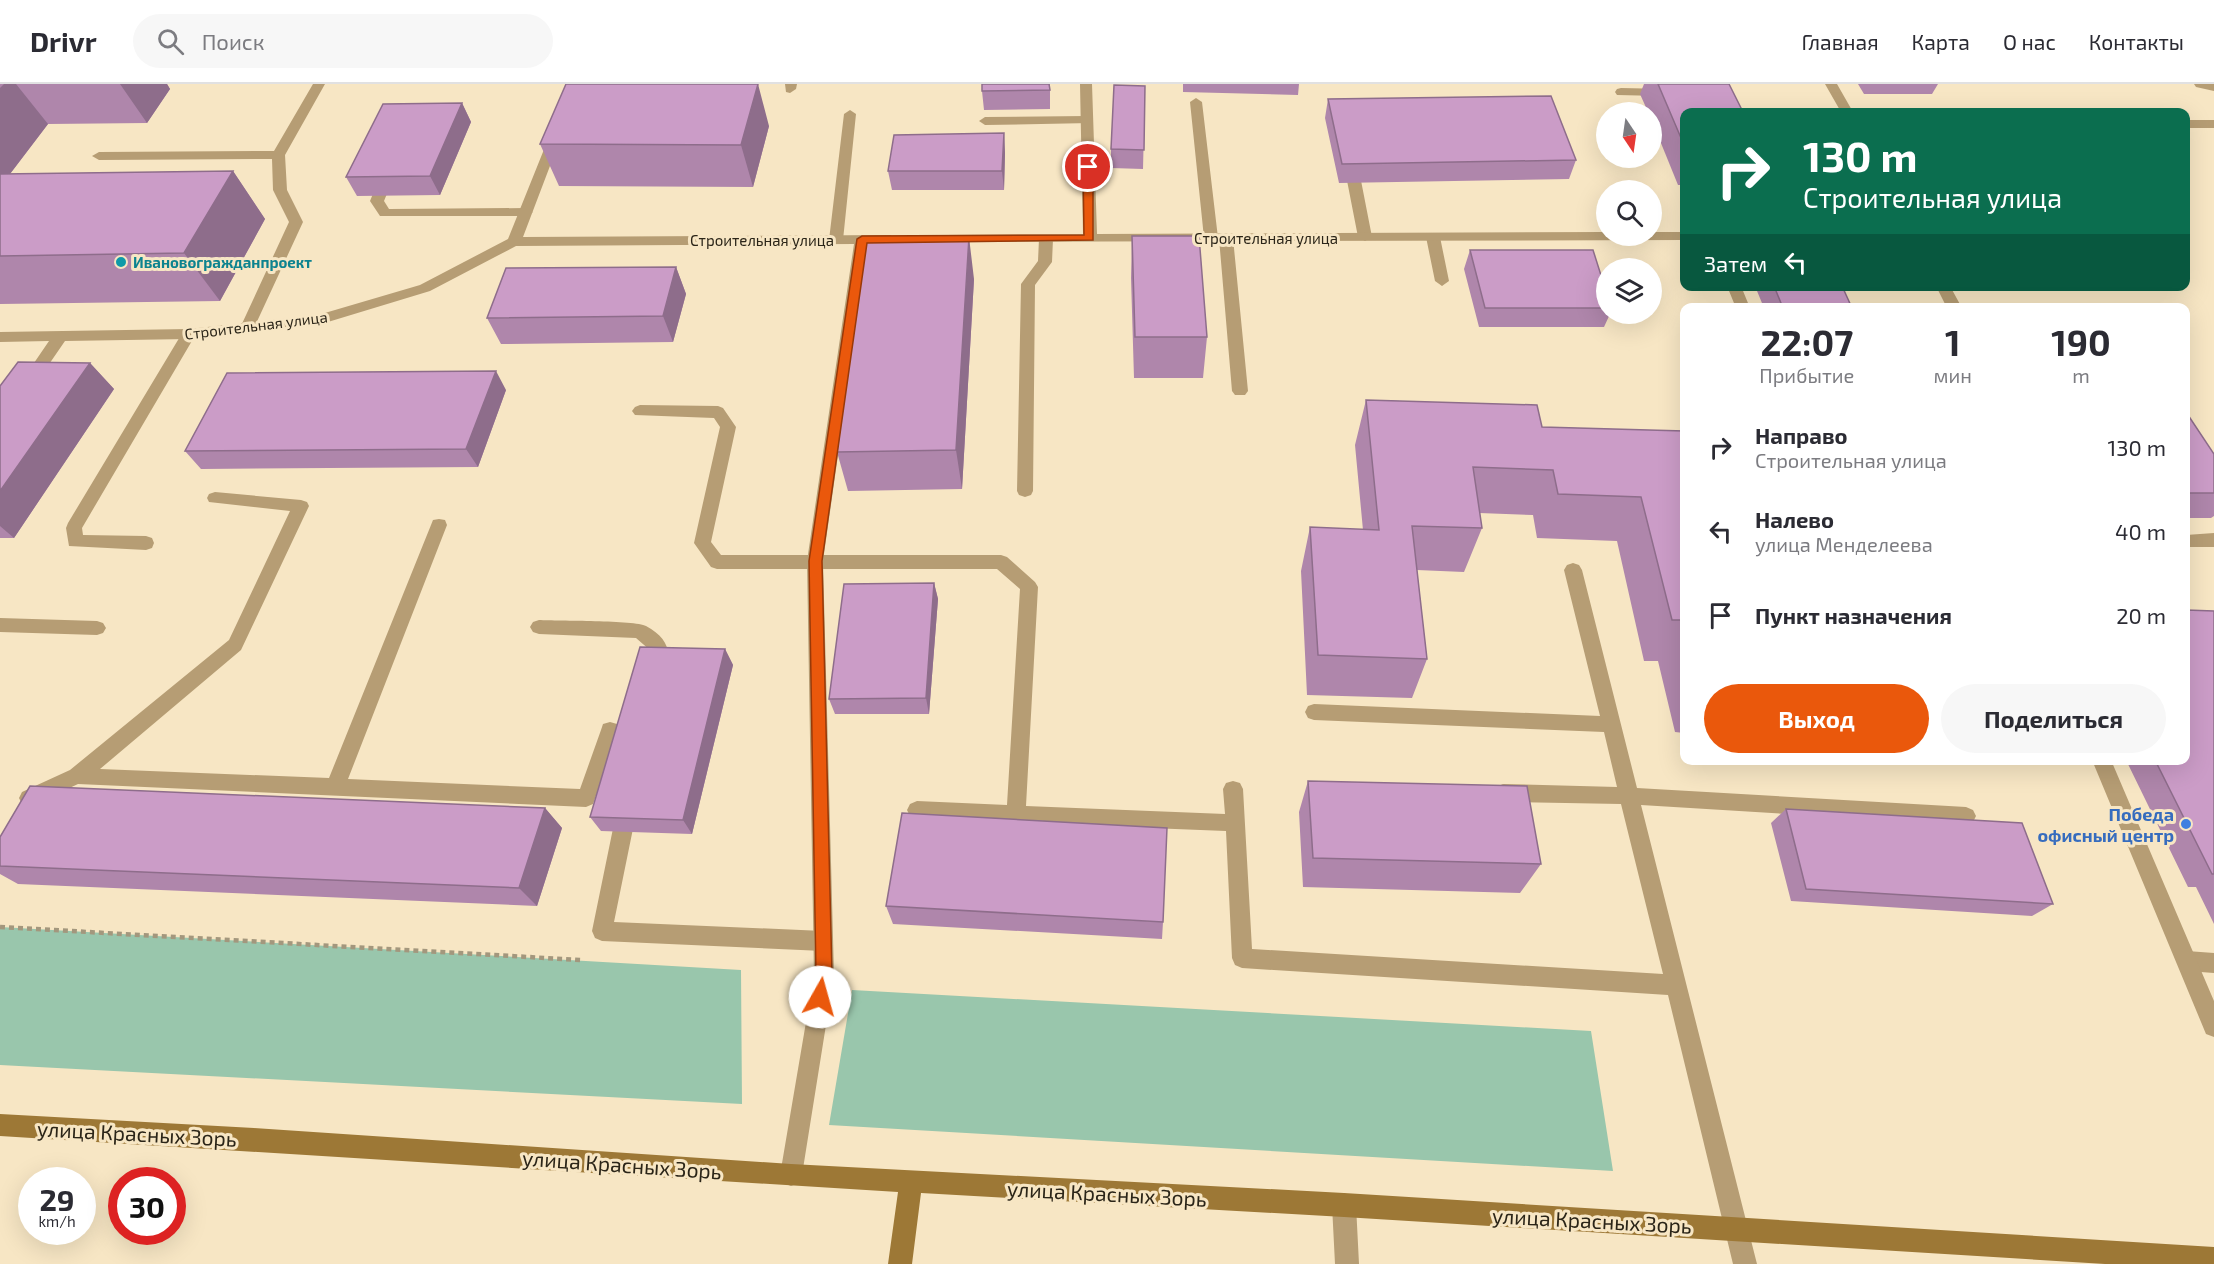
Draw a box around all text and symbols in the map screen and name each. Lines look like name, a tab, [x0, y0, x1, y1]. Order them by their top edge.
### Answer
search box	[133, 14, 553, 68]
text: Drivr	[30, 24, 97, 58]
icon: search	[154, 25, 187, 58]
text: Поиск	[202, 28, 264, 54]
text: Главная	[1802, 29, 1879, 54]
text: Карта	[1912, 29, 1970, 54]
text: О нас	[2003, 29, 2056, 54]
text: Контакты	[2089, 29, 2184, 54]
north arrow	[1596, 102, 1662, 168]
map controls	[1596, 102, 1662, 324]
text: 130 m	[1803, 130, 1918, 180]
icon: right	[1704, 132, 1782, 210]
pin	[1062, 141, 1113, 192]
icon: arrive	[1071, 150, 1104, 183]
button: search	[1596, 180, 1662, 246]
text: Строительная улица	[1803, 181, 2062, 213]
street label: Строительная улица	[1194, 229, 1338, 248]
street label: Строительная улица	[690, 231, 834, 250]
icon: left	[1779, 246, 1812, 279]
text: Затем	[1704, 250, 1767, 276]
place label: Ивановогражданпроект	[133, 253, 312, 271]
marker: Ивановогражданпроект	[114, 255, 128, 269]
button: layers	[1596, 258, 1662, 324]
street label: Строительная улица	[183, 307, 329, 344]
text: 22:07	[1760, 320, 1853, 363]
text: 1	[1945, 320, 1961, 363]
text: 190	[2051, 320, 2111, 363]
text: Прибытие	[1759, 363, 1854, 387]
text: мин	[1934, 363, 1972, 387]
text: m	[2072, 363, 2090, 387]
text: Направо	[1755, 422, 1848, 448]
icon: right	[1704, 431, 1737, 464]
text: 130 m	[2108, 434, 2166, 460]
text: Строительная улица	[1755, 448, 1947, 472]
text: Налево	[1755, 506, 1834, 532]
icon: left	[1704, 515, 1737, 548]
text: 40 m	[2115, 518, 2166, 544]
text: улица Менделеева	[1755, 532, 1933, 556]
icon: arrive	[1704, 599, 1737, 632]
text: Пункт назначения	[1755, 602, 1952, 628]
text: 20 m	[2116, 602, 2166, 628]
button: Выход	[1704, 684, 1929, 753]
button: Поделиться	[1941, 684, 2166, 753]
place label: Победа офисный центр	[2037, 803, 2174, 846]
marker: Победа офисный центр	[2179, 817, 2193, 831]
position arrow	[788, 965, 852, 1029]
street label: улица Красных Зорь	[36, 1115, 237, 1152]
street label: улица Красных Зорь	[521, 1145, 723, 1184]
speed limit sign: 30	[108, 1167, 186, 1245]
street label: улица Красных Зорь	[1006, 1175, 1207, 1212]
text: 29	[39, 1181, 75, 1217]
street label: улица Красных Зорь	[1491, 1202, 1692, 1239]
text: km/h	[38, 1212, 76, 1230]

